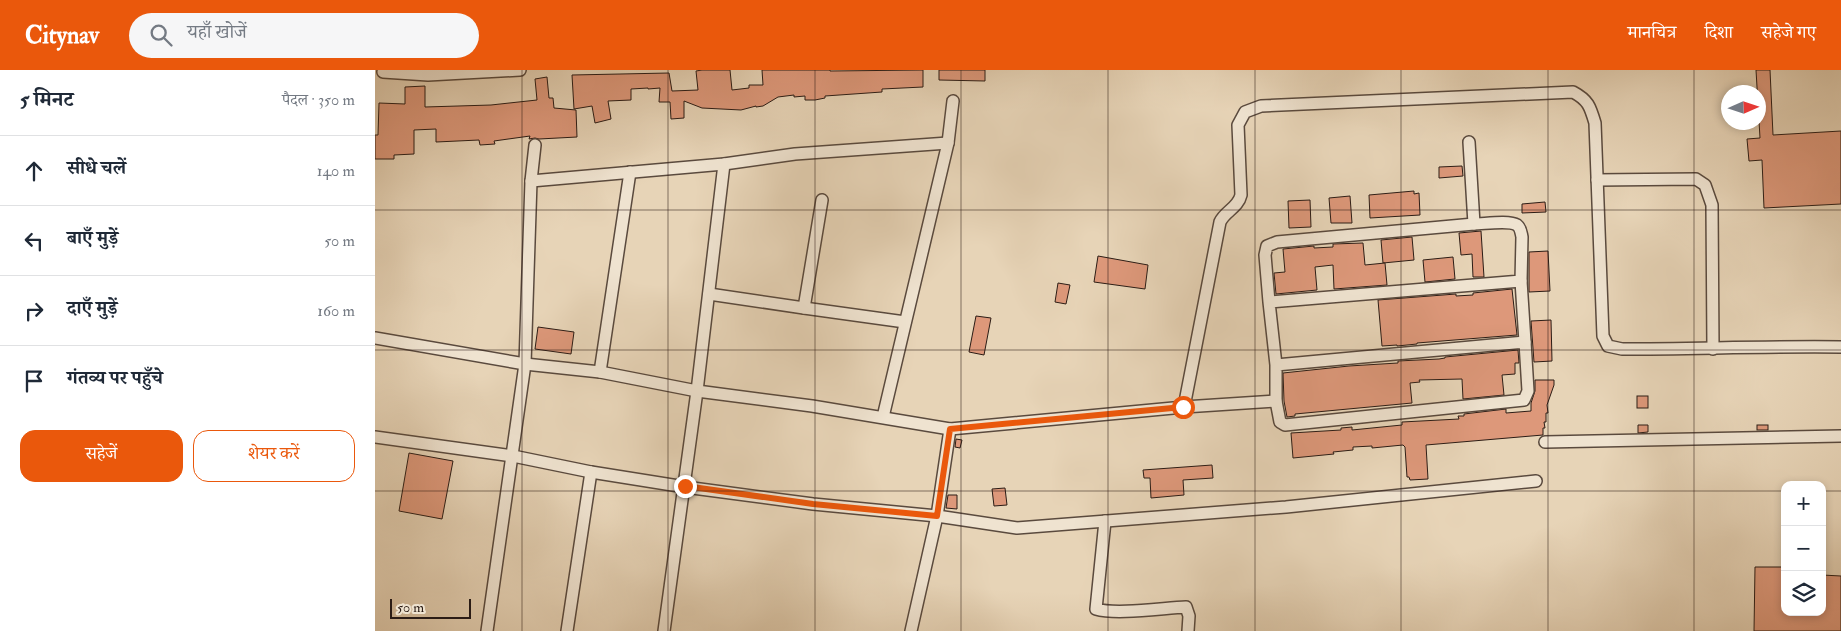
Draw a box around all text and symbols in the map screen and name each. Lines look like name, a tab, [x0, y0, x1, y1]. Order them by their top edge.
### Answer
search box	[129, 13, 479, 58]
text: Citynav	[25, 20, 99, 51]
text: यहाँ खोजें	[187, 20, 247, 44]
icon: search	[147, 21, 175, 49]
text: मानचित्र	[1628, 21, 1676, 44]
text: दिशा	[1704, 21, 1733, 44]
text: सहेजे गए	[1761, 21, 1816, 44]
north arrow	[1721, 85, 1766, 130]
text: 5 मिनट	[20, 86, 73, 113]
text: पैदल · 350 m	[282, 90, 355, 110]
text: सीधे चलें	[67, 156, 126, 180]
icon: ahead	[20, 157, 48, 185]
text: 140 m	[317, 161, 355, 181]
text: बाएँ मुड़ें	[67, 226, 118, 250]
icon: left	[20, 227, 48, 255]
text: 50 m	[324, 231, 355, 251]
text: दाएँ मुड़ें	[67, 296, 118, 320]
icon: right	[20, 297, 48, 325]
text: 160 m	[317, 301, 355, 321]
text: गंतव्य पर पहुँचे	[67, 366, 163, 390]
icon: arrive	[20, 367, 48, 395]
route start	[1172, 396, 1195, 419]
button: सहेजें	[20, 430, 183, 482]
button: शेयर करें	[193, 430, 355, 482]
route end	[674, 475, 697, 498]
map controls	[1781, 481, 1826, 616]
button: +	[1781, 481, 1826, 526]
button: −	[1781, 526, 1826, 571]
button: layers	[1781, 571, 1826, 616]
scale bar	[390, 596, 471, 619]
text: 50 m	[397, 599, 424, 616]

